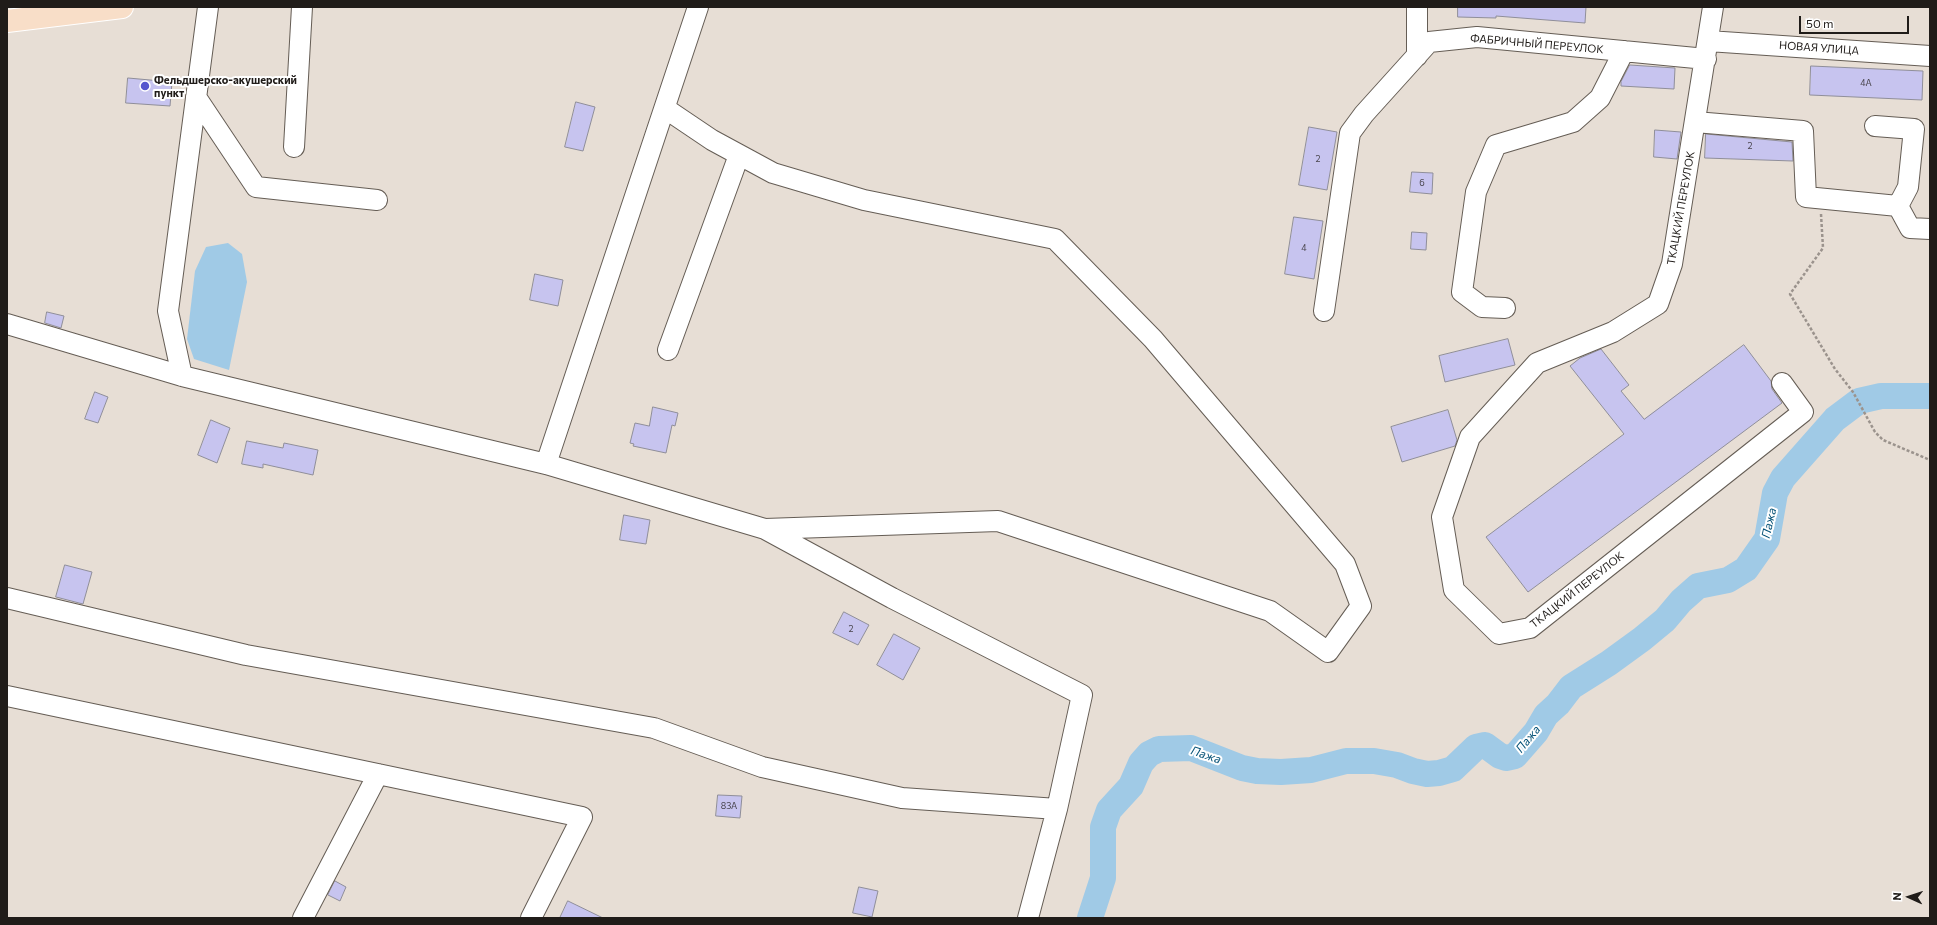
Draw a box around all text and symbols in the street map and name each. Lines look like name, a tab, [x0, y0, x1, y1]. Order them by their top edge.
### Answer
scale bar	[1801, 8, 1911, 34]
text: 50 m	[1806, 16, 1834, 30]
street label: ФАБРИЧНЫЙ ПЕРЕУЛОК	[1470, 32, 1604, 56]
street label: НОВАЯ УЛИЦА	[1778, 39, 1860, 57]
place label: Фельдшерско-акушерский пункт	[154, 73, 297, 99]
house number: 4А	[1860, 78, 1872, 88]
marker: Фельдшерско-акушерский пункт	[139, 80, 151, 92]
house number: 2	[1748, 141, 1752, 151]
street label: ТКАЦКИЙ ПЕРЕУЛОК	[1664, 150, 1698, 266]
house number: 2	[1316, 154, 1320, 164]
house number: 6	[1419, 178, 1425, 188]
house number: 4	[1301, 243, 1307, 253]
water label: Пажа	[1759, 506, 1779, 540]
street label: ТКАЦКИЙ ПЕРЕУЛОК	[1527, 549, 1627, 631]
house number: 2	[849, 624, 853, 634]
water label: Пажа	[1513, 723, 1543, 755]
water label: Пажа	[1189, 743, 1223, 767]
house number: 83А	[721, 801, 737, 811]
north arrow	[1889, 877, 1929, 917]
text: N	[1890, 892, 1903, 901]

